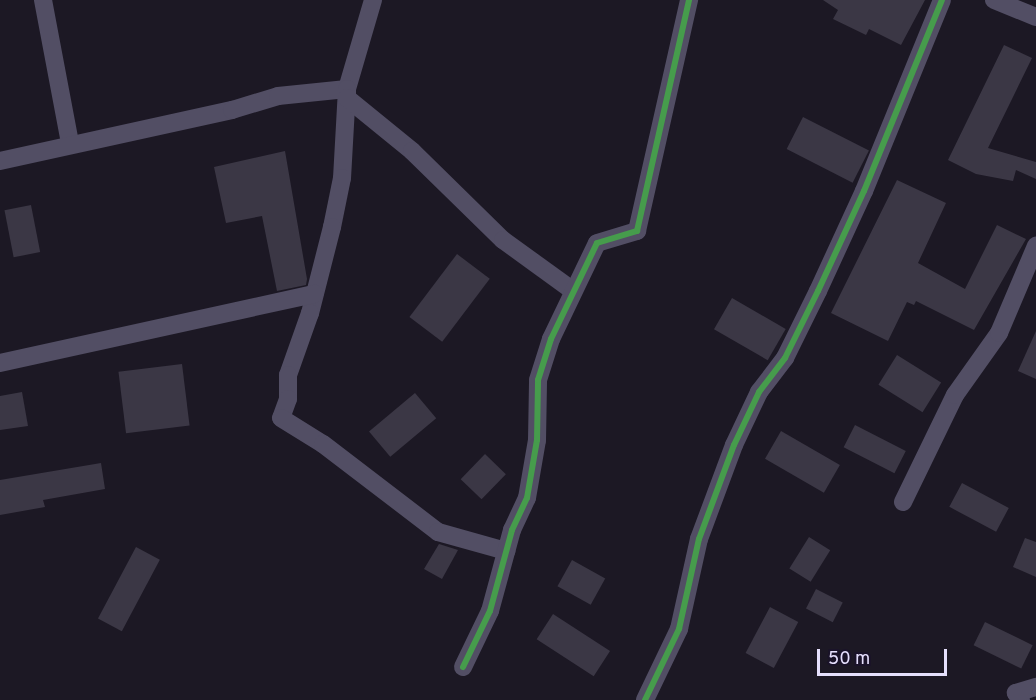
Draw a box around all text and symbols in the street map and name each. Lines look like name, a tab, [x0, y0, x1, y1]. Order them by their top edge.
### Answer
scale bar	[820, 637, 950, 675]
text: 50 m	[828, 648, 870, 671]

